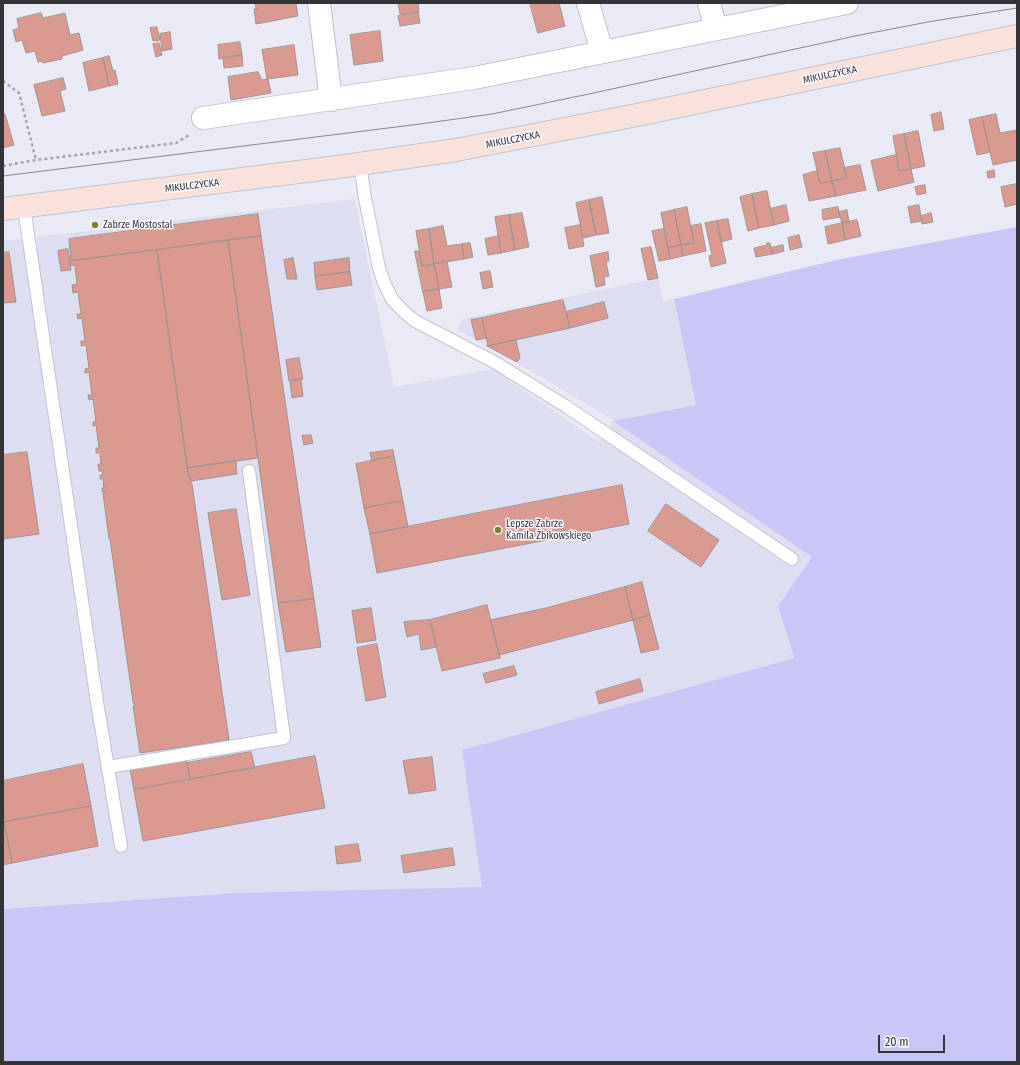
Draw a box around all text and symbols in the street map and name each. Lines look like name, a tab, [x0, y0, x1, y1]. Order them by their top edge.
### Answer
street label: MIKULCZYCKA	[802, 63, 858, 87]
street label: MIKULCZYCKA	[485, 129, 541, 151]
street label: MIKULCZYCKA	[164, 177, 220, 195]
place label: Zabrze Mostostal	[103, 219, 172, 231]
marker: Zabrze Mostostal	[90, 220, 100, 230]
place label: Lepsze Zabrze Kamila Żbikowskiego	[506, 518, 591, 542]
marker: Lepsze Zabrze Kamila Żbikowskiego	[493, 525, 503, 535]
scale bar	[880, 1027, 947, 1053]
text: 20 m	[885, 1035, 909, 1049]

